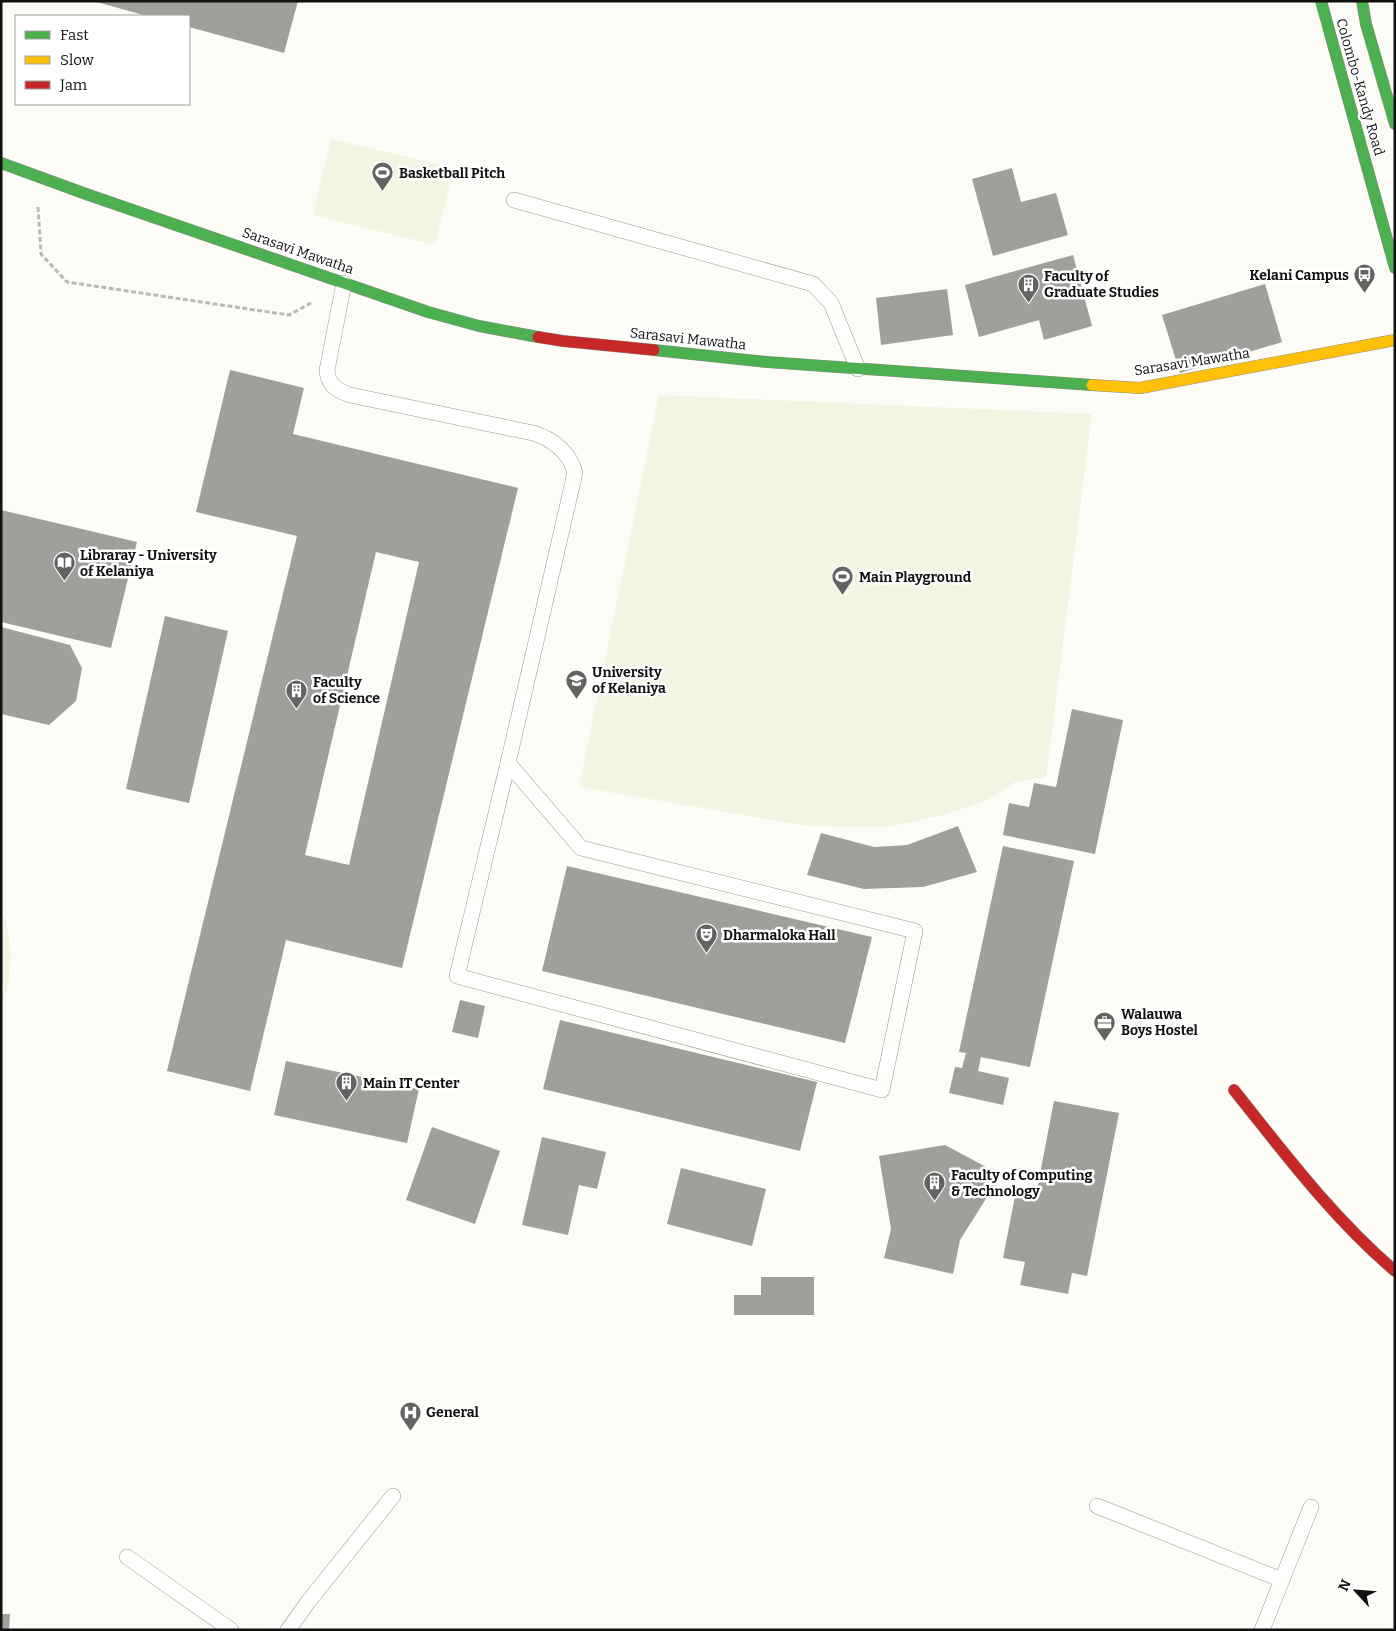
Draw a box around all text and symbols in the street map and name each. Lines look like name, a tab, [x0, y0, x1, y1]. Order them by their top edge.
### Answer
legend	[15, 15, 190, 105]
street label: Colombo-Kandy Road	[1332, 17, 1388, 157]
text: Fast	[60, 26, 89, 44]
text: Slow	[60, 51, 95, 69]
text: Jam	[59, 76, 88, 94]
sports icon: Basketball Pitch	[371, 161, 395, 192]
place label: Basketball Pitch	[399, 165, 505, 182]
street label: Sarasavi Mawatha	[240, 224, 356, 278]
bus stop icon: Kelani Campus	[1353, 263, 1377, 294]
place label: Kelani Campus	[1250, 267, 1349, 284]
place label: Faculty of Graduate Studies	[1044, 268, 1159, 301]
building icon: Faculty of Graduate Studies	[1016, 272, 1040, 303]
street label: Sarasavi Mawatha	[629, 324, 747, 354]
street label: Sarasavi Mawatha	[1133, 344, 1251, 380]
place label: Libraray - University of Kelaniya	[80, 547, 217, 580]
library icon: Libraray - University of Kelaniya	[52, 551, 76, 582]
sports icon: Main Playground	[831, 565, 855, 596]
place label: Main Playground	[859, 569, 972, 586]
place label: University of Kelaniya	[592, 664, 666, 697]
school or university icon: University of Kelaniya	[564, 668, 588, 699]
place label: Faculty of Science	[313, 674, 380, 707]
building icon: Faculty of Science	[285, 678, 309, 709]
theatre icon: Dharmaloka Hall	[695, 923, 719, 954]
place label: Dharmaloka Hall	[723, 927, 836, 944]
place label: Walauwa Boys Hostel	[1121, 1006, 1199, 1039]
office icon: Walauwa Boys Hostel	[1093, 1010, 1117, 1041]
building icon: Main IT Center	[335, 1071, 359, 1102]
place label: Main IT Center	[363, 1075, 460, 1092]
place label: Faculty of Computing & Technology	[951, 1167, 1093, 1200]
building icon: Faculty of Computing & Technology	[923, 1171, 947, 1202]
hospital icon: General	[398, 1400, 422, 1431]
place label: General	[426, 1404, 479, 1421]
north arrow	[1331, 1566, 1381, 1616]
text: N	[1335, 1577, 1355, 1594]

